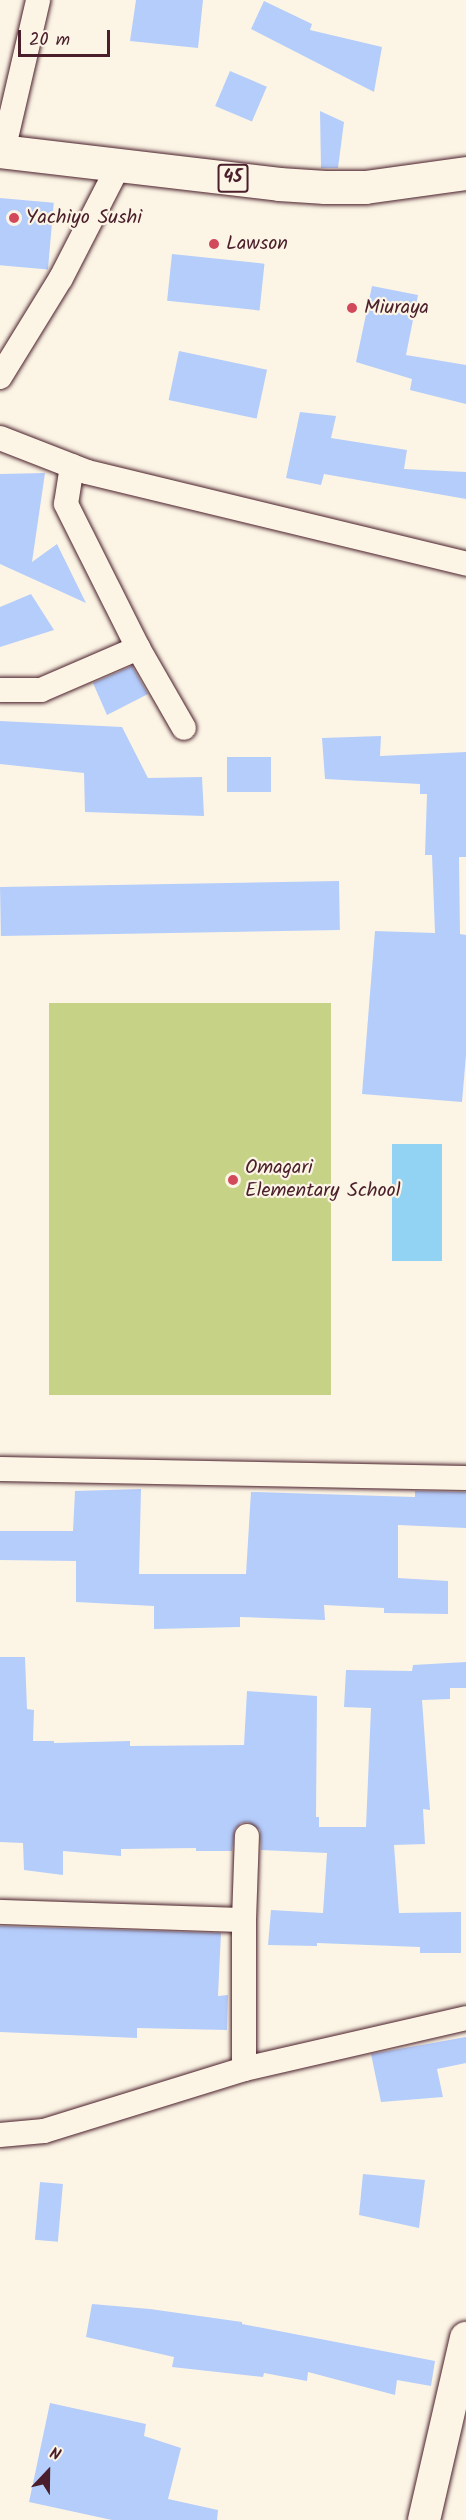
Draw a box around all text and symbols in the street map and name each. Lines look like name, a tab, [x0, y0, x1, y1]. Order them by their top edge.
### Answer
scale bar	[21, 18, 112, 56]
text: 20 m	[29, 26, 70, 55]
road number: 45	[216, 163, 250, 193]
place label: Yachiyo Sushi	[26, 206, 142, 230]
marker: Yachiyo Sushi	[7, 211, 21, 225]
place label: Lawson	[226, 232, 288, 256]
marker: Lawson	[207, 237, 221, 251]
place label: Miuraya	[364, 296, 429, 320]
marker: Miuraya	[345, 301, 359, 315]
place label: Omagari Elementary School	[245, 1156, 401, 1203]
marker: Omagari Elementary School	[226, 1173, 240, 1187]
text: N	[46, 2441, 64, 2468]
north arrow	[18, 2442, 78, 2502]

